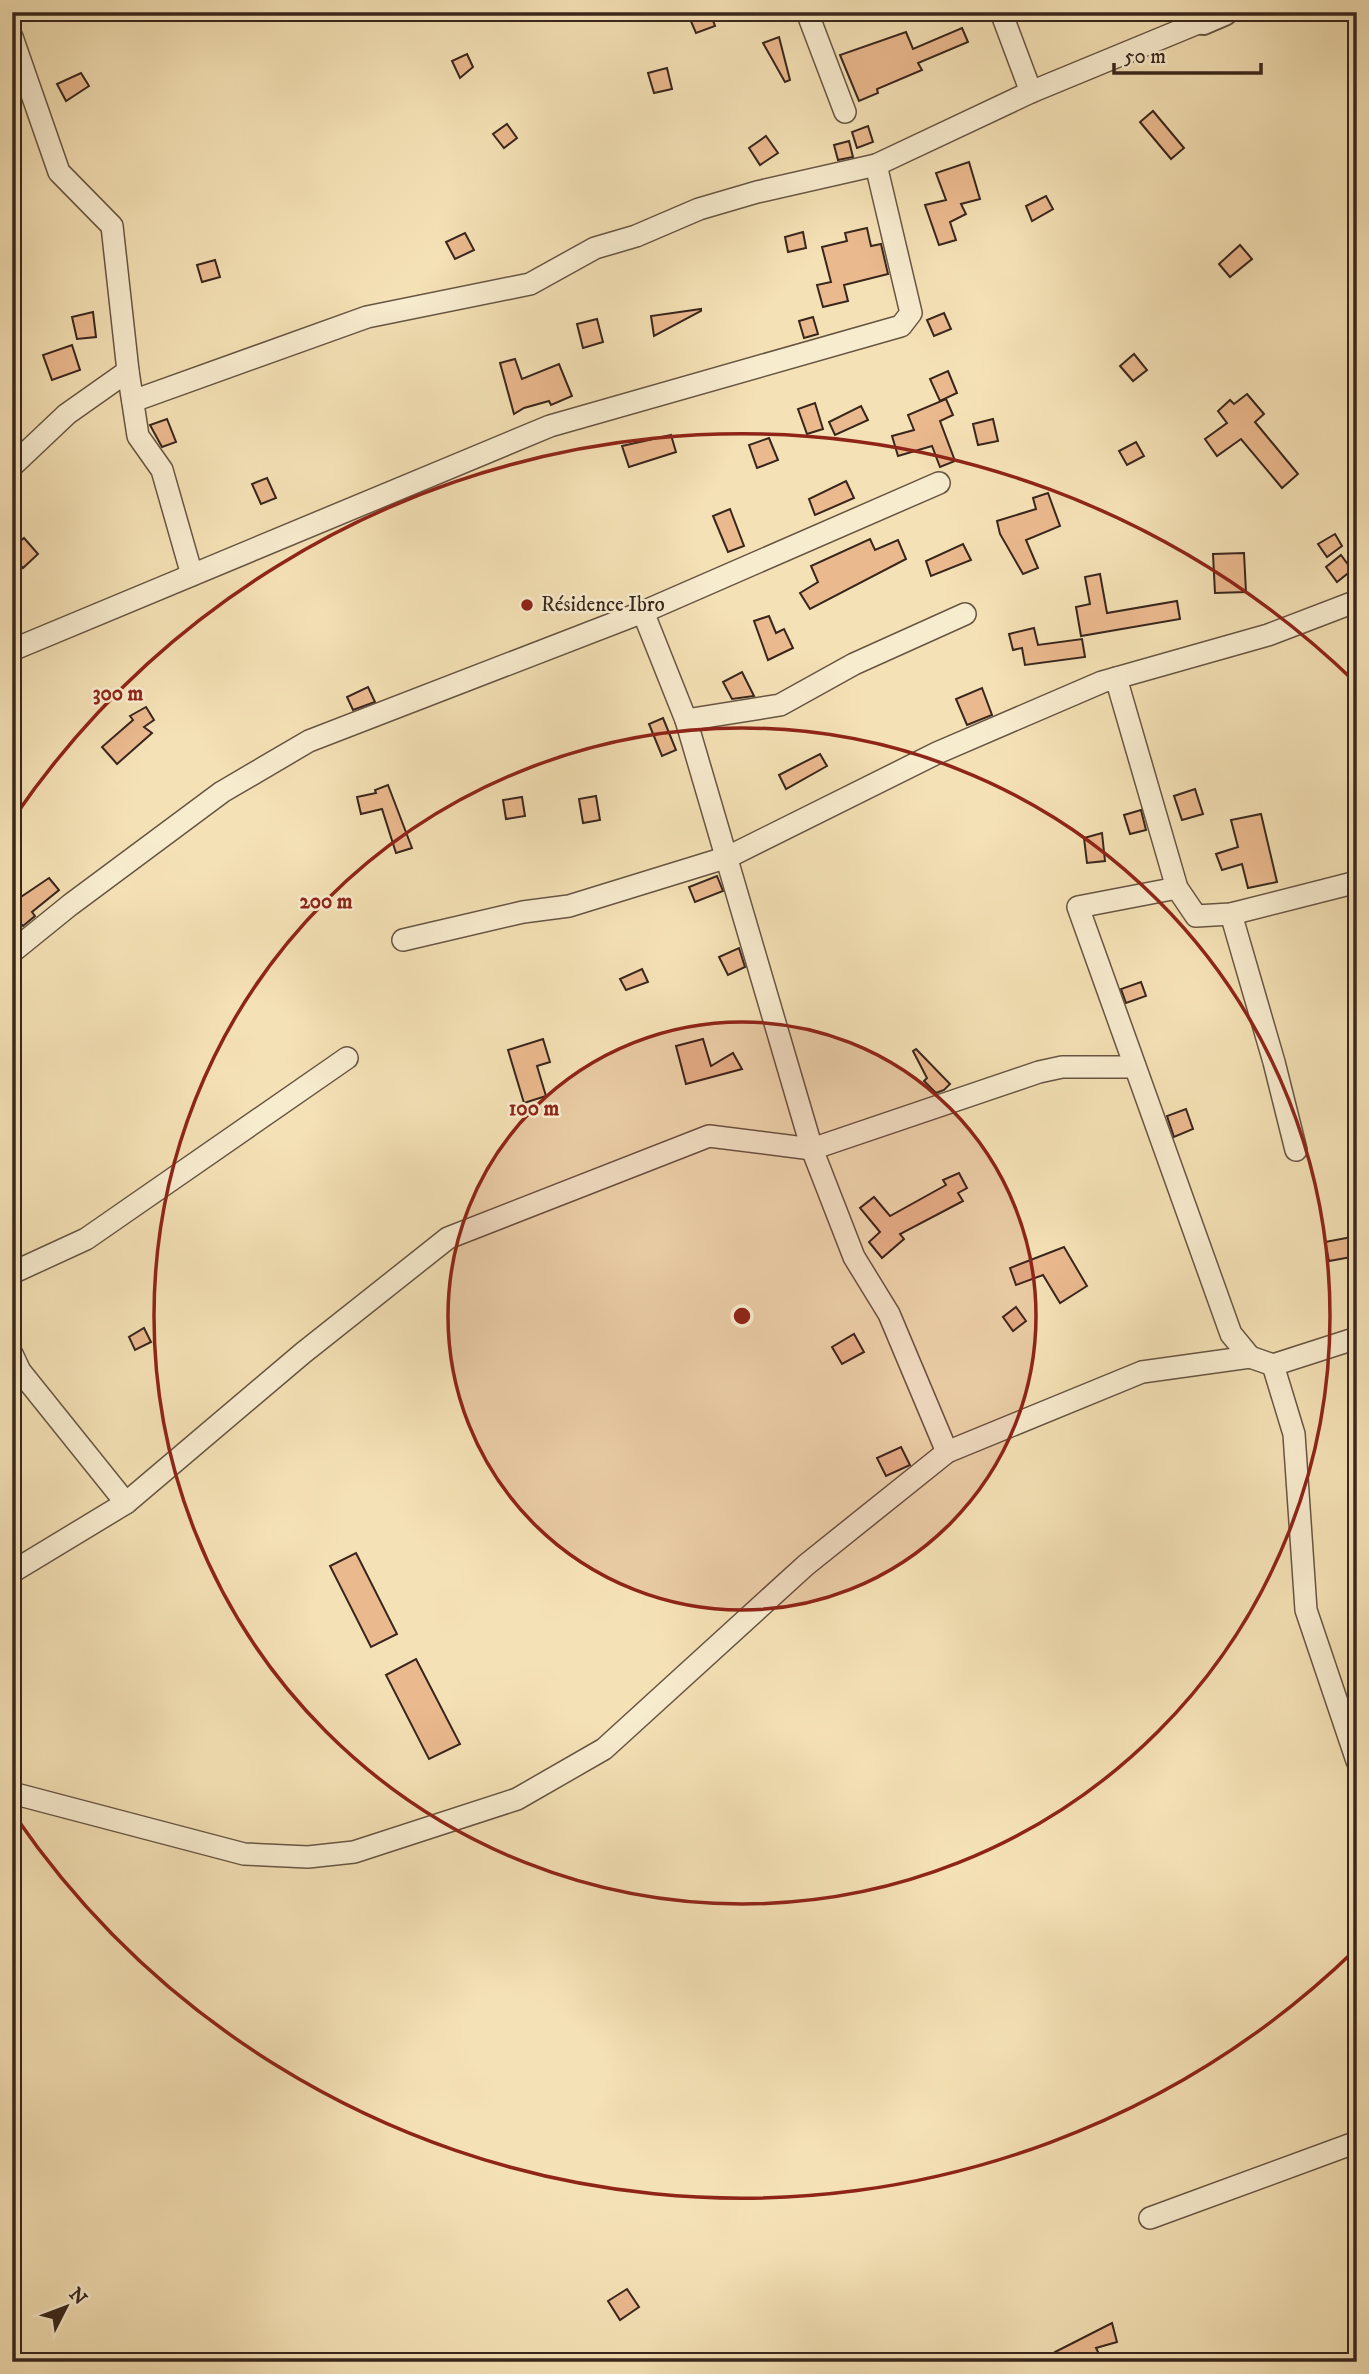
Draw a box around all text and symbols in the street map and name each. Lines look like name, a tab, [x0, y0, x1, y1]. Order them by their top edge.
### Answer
scale bar	[1114, 32, 1260, 76]
text: 50 m	[1124, 44, 1166, 70]
place label: Résidence Ibro	[541, 592, 665, 618]
marker: Résidence Ibro	[519, 597, 535, 613]
text: 300 m	[93, 681, 144, 707]
text: 200 m	[299, 889, 353, 915]
text: 100 m	[509, 1096, 559, 1122]
centre of rings	[730, 1304, 754, 1328]
north arrow	[32, 2272, 102, 2342]
text: N	[64, 2283, 92, 2310]

